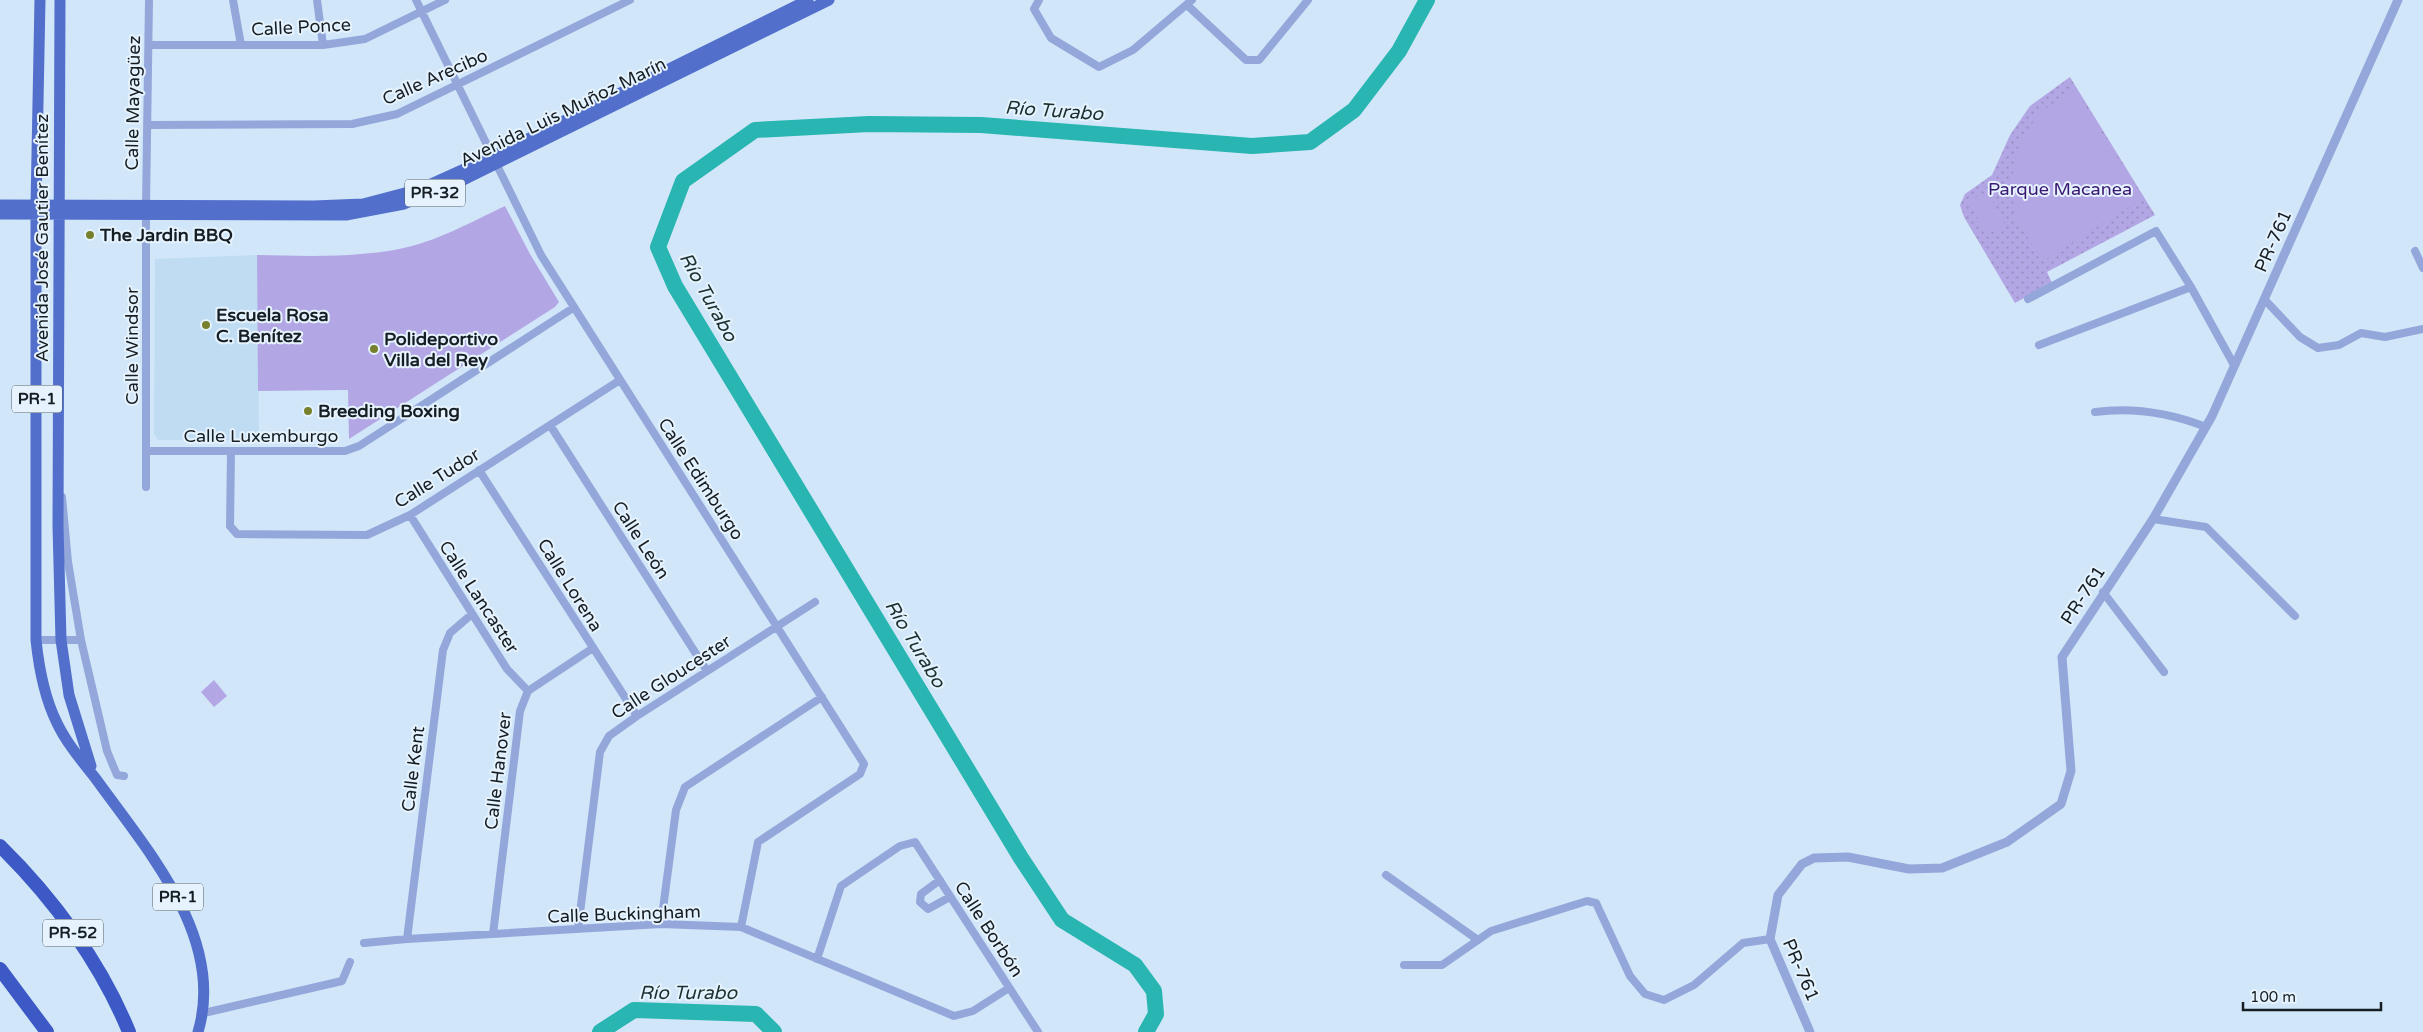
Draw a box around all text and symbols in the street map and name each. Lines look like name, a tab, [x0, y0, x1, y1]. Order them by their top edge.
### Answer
street label: Calle Ponce	[251, 13, 351, 41]
street label: Calle Mayagüez	[121, 35, 145, 171]
street label: Calle Arecibo	[379, 44, 491, 110]
street label: Avenida Luis Muñoz Marín	[456, 52, 670, 172]
water label: Río Turabo	[1004, 97, 1105, 126]
street label: Avenida José Gautier Benítez	[31, 114, 53, 362]
park label: Parque Macanea	[1988, 178, 2132, 200]
road number: PR-32	[405, 180, 465, 207]
street label: PR-761	[2250, 206, 2296, 276]
place label: The Jardin BBQ	[99, 224, 233, 246]
marker: The Jardin BBQ	[84, 229, 96, 241]
water label: Río Turabo	[675, 249, 742, 347]
street label: Calle Windsor	[121, 287, 143, 405]
place label: Escuela Rosa C. Benítez	[216, 304, 329, 347]
marker: Escuela Rosa C. Benítez	[200, 319, 212, 331]
place label: Polideportivo Villa del Rey	[384, 328, 498, 371]
marker: Polideportivo Villa del Rey	[368, 343, 380, 355]
road number: PR-1	[12, 386, 62, 412]
place label: Breeding Boxing	[318, 400, 460, 422]
marker: Breeding Boxing	[302, 405, 314, 417]
street label: Calle Edimburgo	[653, 414, 749, 544]
street label: Calle Luxemburgo	[183, 425, 339, 447]
street label: Calle Tudor	[390, 443, 484, 513]
street label: Calle León	[608, 497, 674, 583]
street label: Calle Lorena	[533, 534, 607, 636]
street label: Calle Lancaster	[434, 536, 524, 658]
street label: PR-761	[2056, 561, 2110, 629]
water label: Río Turabo	[880, 596, 950, 693]
street label: Calle Gloucester	[607, 630, 735, 724]
street label: Calle Hanover	[480, 711, 516, 831]
street label: Calle Kent	[397, 725, 429, 813]
street label: Calle Borbón	[950, 877, 1028, 981]
road number: PR-1	[153, 884, 203, 910]
street label: Calle Buckingham	[547, 900, 701, 928]
road number: PR-52	[43, 920, 103, 946]
street label: PR-761	[1778, 935, 1824, 1005]
scale bar	[2243, 980, 2380, 1012]
water label: Río Turabo	[639, 982, 739, 1004]
text: 100 m	[2250, 988, 2296, 1006]

